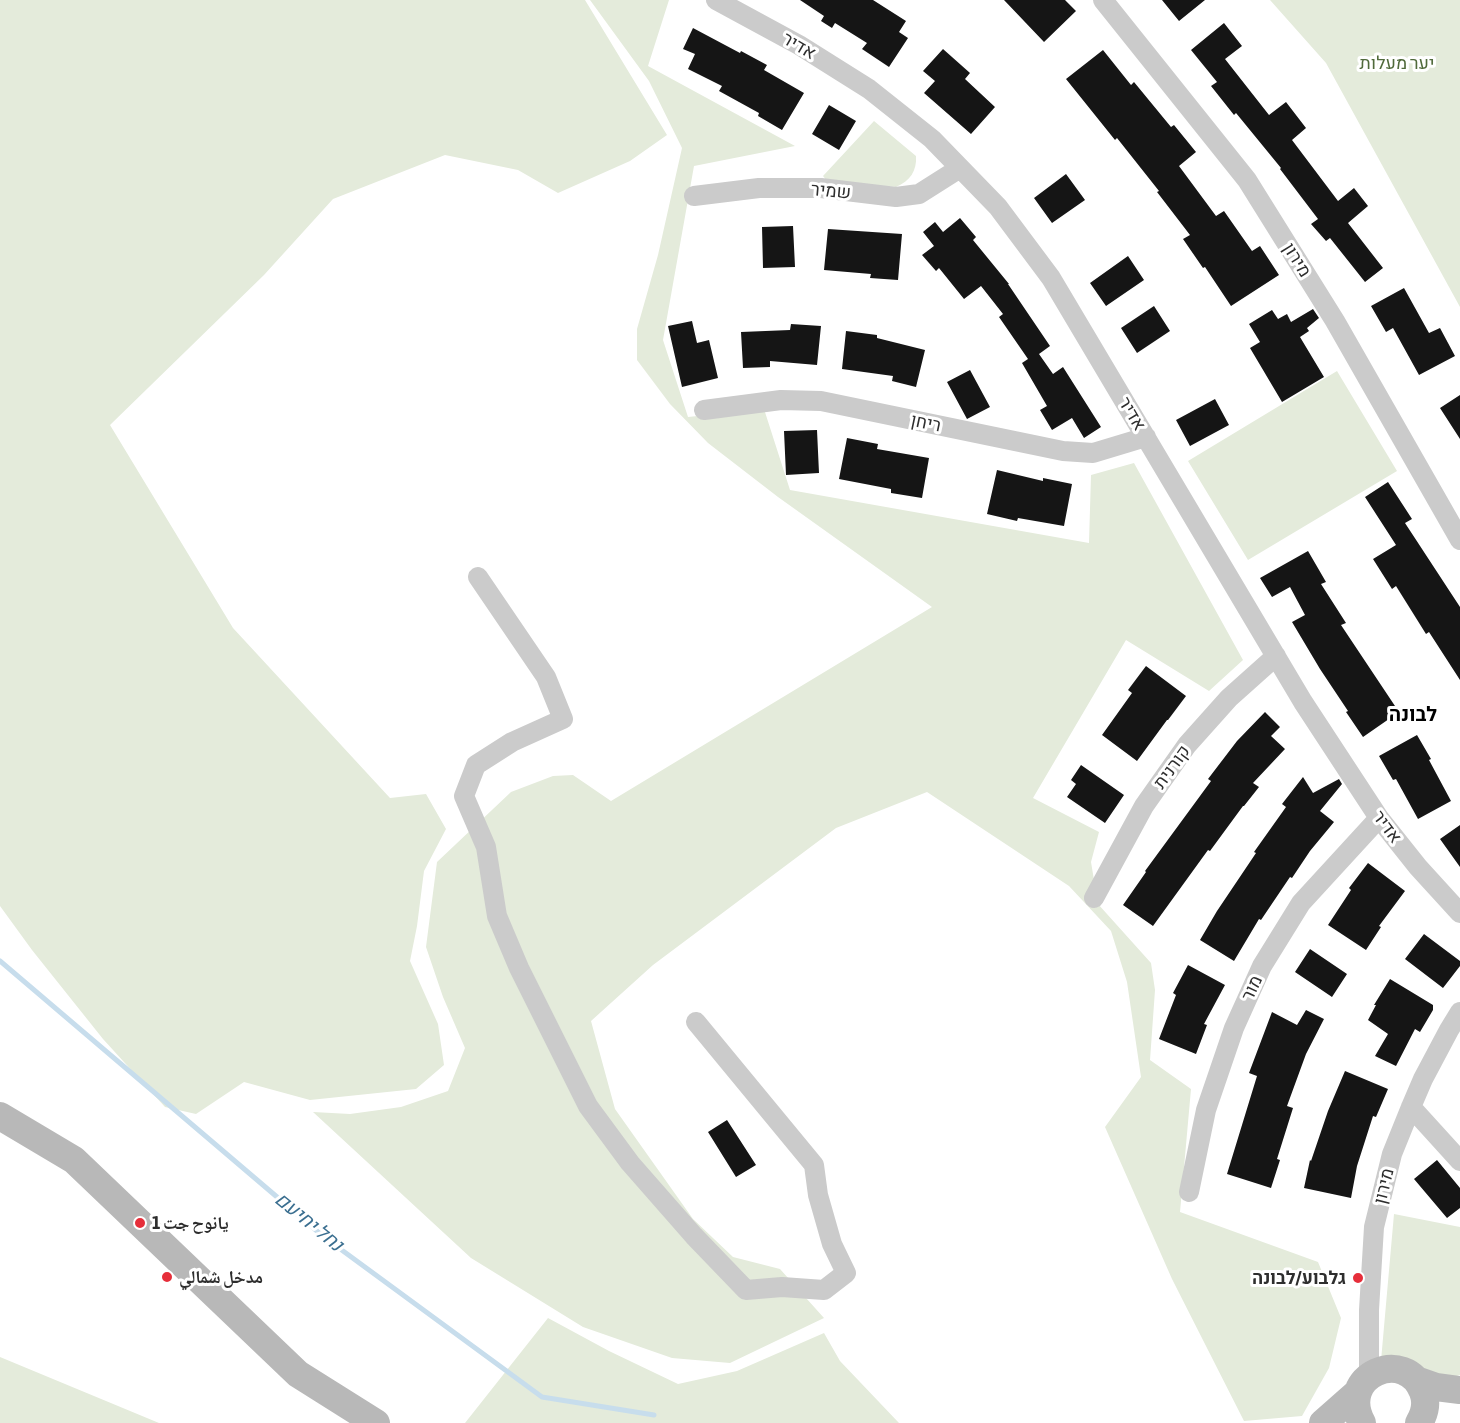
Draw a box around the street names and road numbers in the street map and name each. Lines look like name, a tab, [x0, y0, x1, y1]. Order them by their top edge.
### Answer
street label: אדיר	[778, 28, 820, 64]
street label: שמיר	[810, 178, 852, 204]
street label: מירון	[1278, 239, 1316, 281]
street label: אדיר	[1114, 393, 1150, 435]
street label: ריחן	[909, 409, 943, 437]
street label: קורנית	[1149, 741, 1195, 793]
street label: אדיר	[1368, 806, 1406, 848]
street label: מור	[1237, 972, 1267, 1004]
street label: מירון	[1369, 1166, 1399, 1206]

